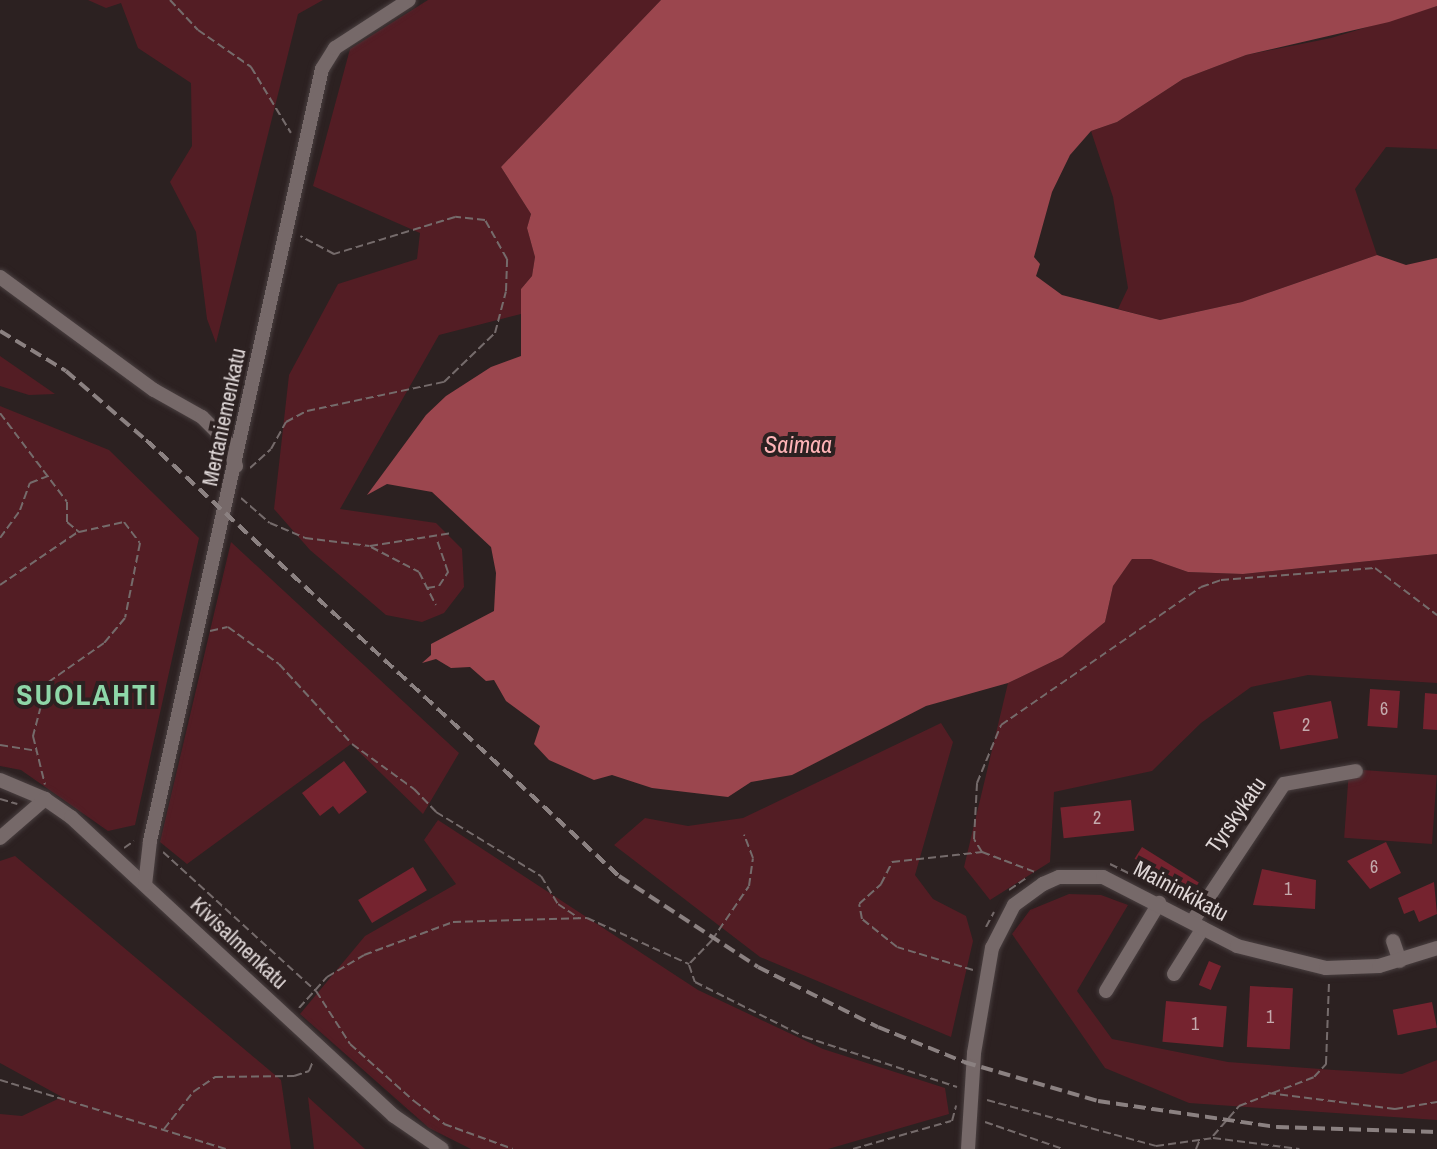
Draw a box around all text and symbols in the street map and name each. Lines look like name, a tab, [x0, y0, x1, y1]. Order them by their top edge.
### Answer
street label: Mertaniemenkatu	[196, 346, 252, 488]
water label: Saimaa	[764, 431, 832, 459]
district label: SUOLAHTI	[16, 676, 158, 712]
house number: 6	[1380, 698, 1388, 720]
house number: 2	[1302, 714, 1310, 736]
street label: Tyrskykatu	[1200, 772, 1272, 858]
house number: 2	[1093, 807, 1101, 829]
street label: Maininkikatu	[1129, 855, 1233, 927]
house number: 6	[1370, 856, 1378, 878]
house number: 1	[1284, 878, 1292, 900]
street label: Kivisalmenkatu	[185, 891, 293, 995]
house number: 1	[1266, 1006, 1274, 1028]
house number: 1	[1191, 1013, 1199, 1035]

